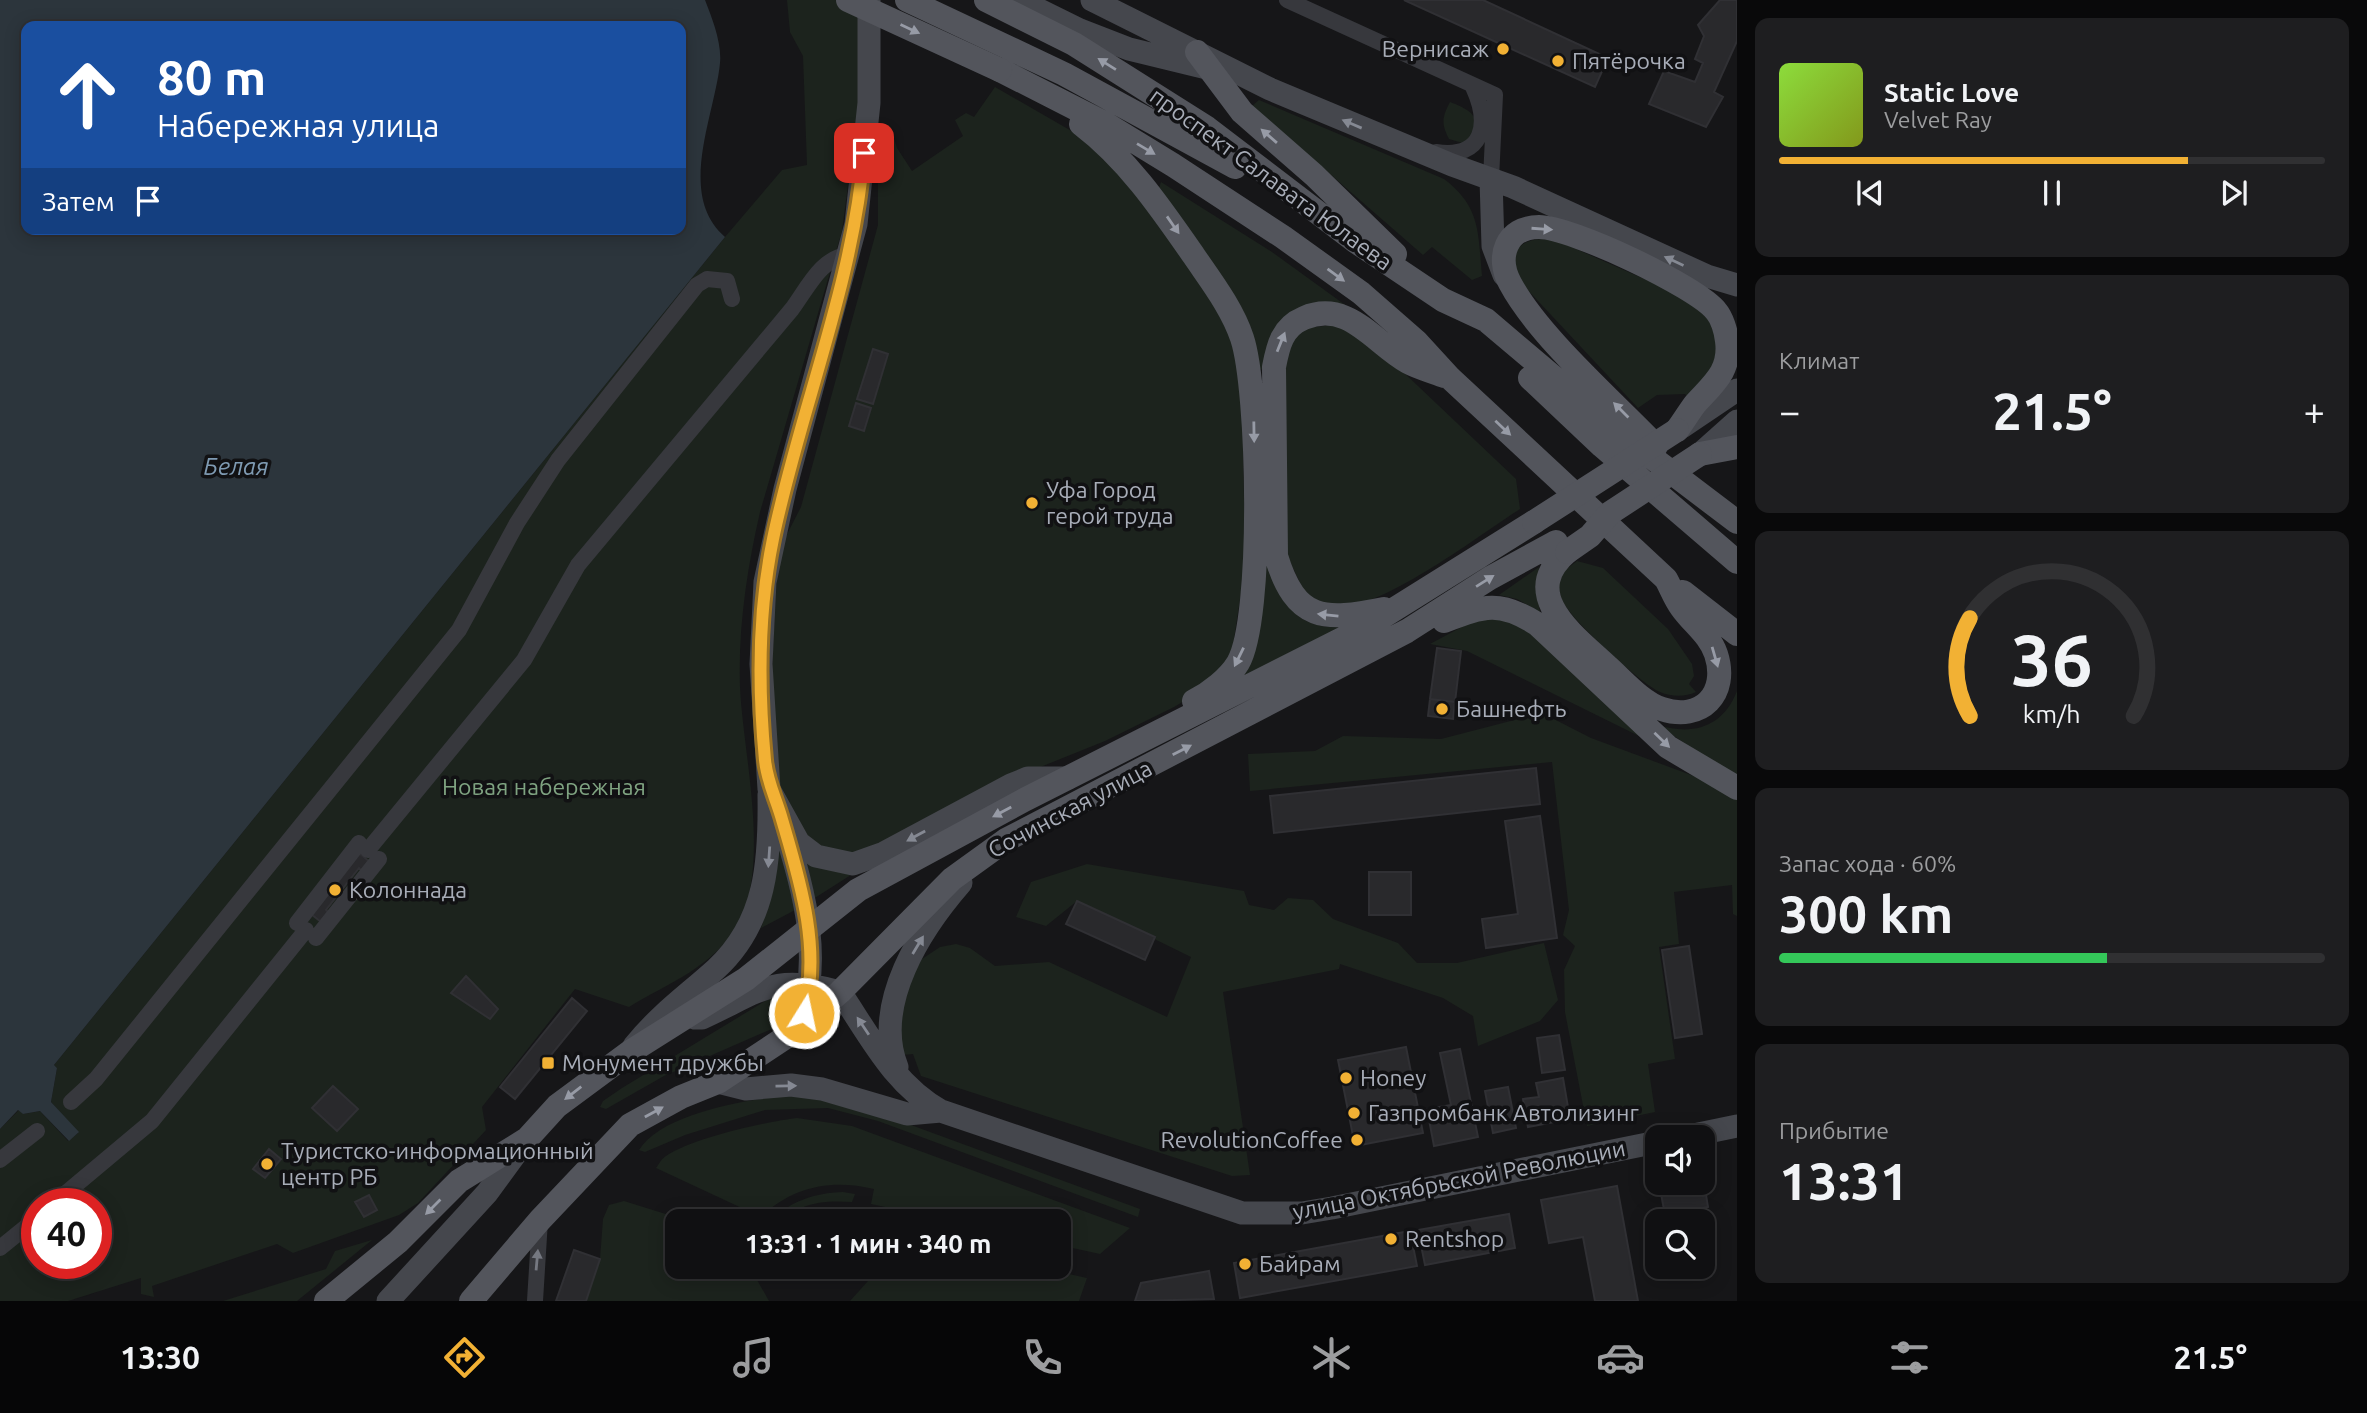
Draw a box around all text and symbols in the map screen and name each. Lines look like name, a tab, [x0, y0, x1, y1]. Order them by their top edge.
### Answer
one-way arrow	[900, 23, 920, 34]
place label: Вернисаж	[1382, 36, 1489, 61]
marker: Вернисаж	[1495, 41, 1511, 57]
place label: Пятёрочка	[1572, 48, 1686, 73]
icon: ahead	[42, 49, 133, 140]
text: 80 m	[157, 49, 266, 104]
marker: Пятёрочка	[1550, 53, 1566, 69]
one-way arrow	[1097, 58, 1117, 71]
text: Static Love	[1884, 78, 2019, 107]
street label: проспект Салавата Юлаева	[1146, 82, 1397, 275]
text: Набережная улица	[157, 107, 440, 143]
text: Velvet Ray	[1884, 107, 1992, 132]
one-way arrow	[1341, 118, 1362, 129]
pin	[834, 123, 894, 183]
one-way arrow	[1260, 128, 1278, 144]
icon: arrive	[845, 134, 883, 172]
one-way arrow	[1137, 142, 1156, 155]
icon: previous	[1851, 174, 1889, 212]
icon: pause	[2033, 174, 2071, 212]
icon: next	[2215, 174, 2253, 212]
icon: arrive	[129, 182, 167, 220]
text: Затем	[42, 187, 115, 216]
one-way arrow	[1166, 216, 1180, 234]
one-way arrow	[1531, 224, 1553, 235]
one-way arrow	[1663, 255, 1684, 266]
one-way arrow	[1327, 267, 1345, 281]
one-way arrow	[1275, 332, 1287, 352]
text: Климат	[1779, 348, 1859, 373]
text: 21.5°	[1992, 382, 2112, 440]
text: −	[1779, 390, 1800, 432]
text: +	[2304, 390, 2325, 432]
one-way arrow	[1613, 402, 1629, 418]
one-way arrow	[1494, 419, 1511, 435]
one-way arrow	[1249, 421, 1260, 443]
water label: Белая	[203, 453, 269, 480]
place label: Уфа Город герой труда	[1046, 477, 1173, 528]
marker: Уфа Город герой труда	[1024, 495, 1040, 511]
one-way arrow	[1475, 575, 1495, 588]
one-way arrow	[1317, 609, 1339, 620]
text: 36	[2011, 619, 2093, 701]
one-way arrow	[1710, 646, 1720, 667]
one-way arrow	[1233, 647, 1245, 667]
place label: Башнефть	[1456, 696, 1566, 721]
text: km/h	[2023, 700, 2081, 728]
marker: Башнефть	[1434, 701, 1450, 717]
one-way arrow	[1653, 732, 1670, 749]
one-way arrow	[1172, 744, 1192, 755]
street label: Сочинская улица	[984, 755, 1156, 862]
park label: Новая набережная	[442, 774, 646, 799]
one-way arrow	[992, 806, 1012, 818]
one-way arrow	[906, 830, 926, 842]
one-way arrow	[763, 846, 774, 868]
text: Запас хода · 60%	[1779, 851, 1956, 876]
place label: Колоннада	[349, 877, 467, 902]
marker: Колоннада	[327, 882, 343, 898]
text: 300 km	[1779, 885, 1953, 943]
one-way arrow	[912, 935, 924, 954]
position arrow	[767, 976, 841, 1050]
one-way arrow	[857, 1016, 870, 1036]
place label: Монумент дружбы	[562, 1050, 764, 1075]
marker: Монумент дружбы	[540, 1055, 556, 1071]
place label: Honey	[1360, 1065, 1426, 1090]
marker: Honey	[1338, 1070, 1354, 1086]
one-way arrow	[775, 1080, 797, 1092]
one-way arrow	[565, 1086, 583, 1101]
place label: Газпромбанк Автолизинг	[1368, 1100, 1639, 1125]
marker: Газпромбанк Автолизинг	[1346, 1105, 1362, 1121]
one-way arrow	[644, 1106, 663, 1118]
text: Прибытие	[1779, 1118, 1889, 1143]
map controls	[1645, 1125, 1715, 1279]
button: sound	[1645, 1125, 1715, 1195]
place label: RevolutionCoffee	[1161, 1127, 1343, 1152]
marker: RevolutionCoffee	[1349, 1132, 1365, 1148]
street label: улица Октябрьской Революции	[1291, 1135, 1627, 1224]
place label: Туристско-информационный центр РБ	[281, 1138, 594, 1189]
text: 13:31	[1779, 1152, 1909, 1210]
marker: Туристско-информационный центр РБ	[259, 1156, 275, 1172]
speed limit sign: 40	[21, 1188, 112, 1279]
one-way arrow	[425, 1198, 441, 1215]
button: search	[1645, 1209, 1715, 1279]
place label: Rentshop	[1405, 1226, 1504, 1251]
text: 13:31 · 1 мин · 340 m	[745, 1229, 991, 1258]
marker: Rentshop	[1383, 1231, 1399, 1247]
one-way arrow	[532, 1249, 543, 1271]
place label: Байрам	[1259, 1251, 1341, 1276]
marker: Байрам	[1237, 1256, 1253, 1272]
icon: directions	[440, 1333, 489, 1382]
icon: music	[729, 1333, 778, 1382]
icon: phone	[1018, 1333, 1067, 1382]
icon: climate	[1307, 1333, 1356, 1382]
icon: car	[1596, 1333, 1645, 1382]
icon: filters	[1885, 1333, 1934, 1382]
text: 13:30	[120, 1339, 200, 1375]
text: 21.5°	[2174, 1339, 2247, 1375]

